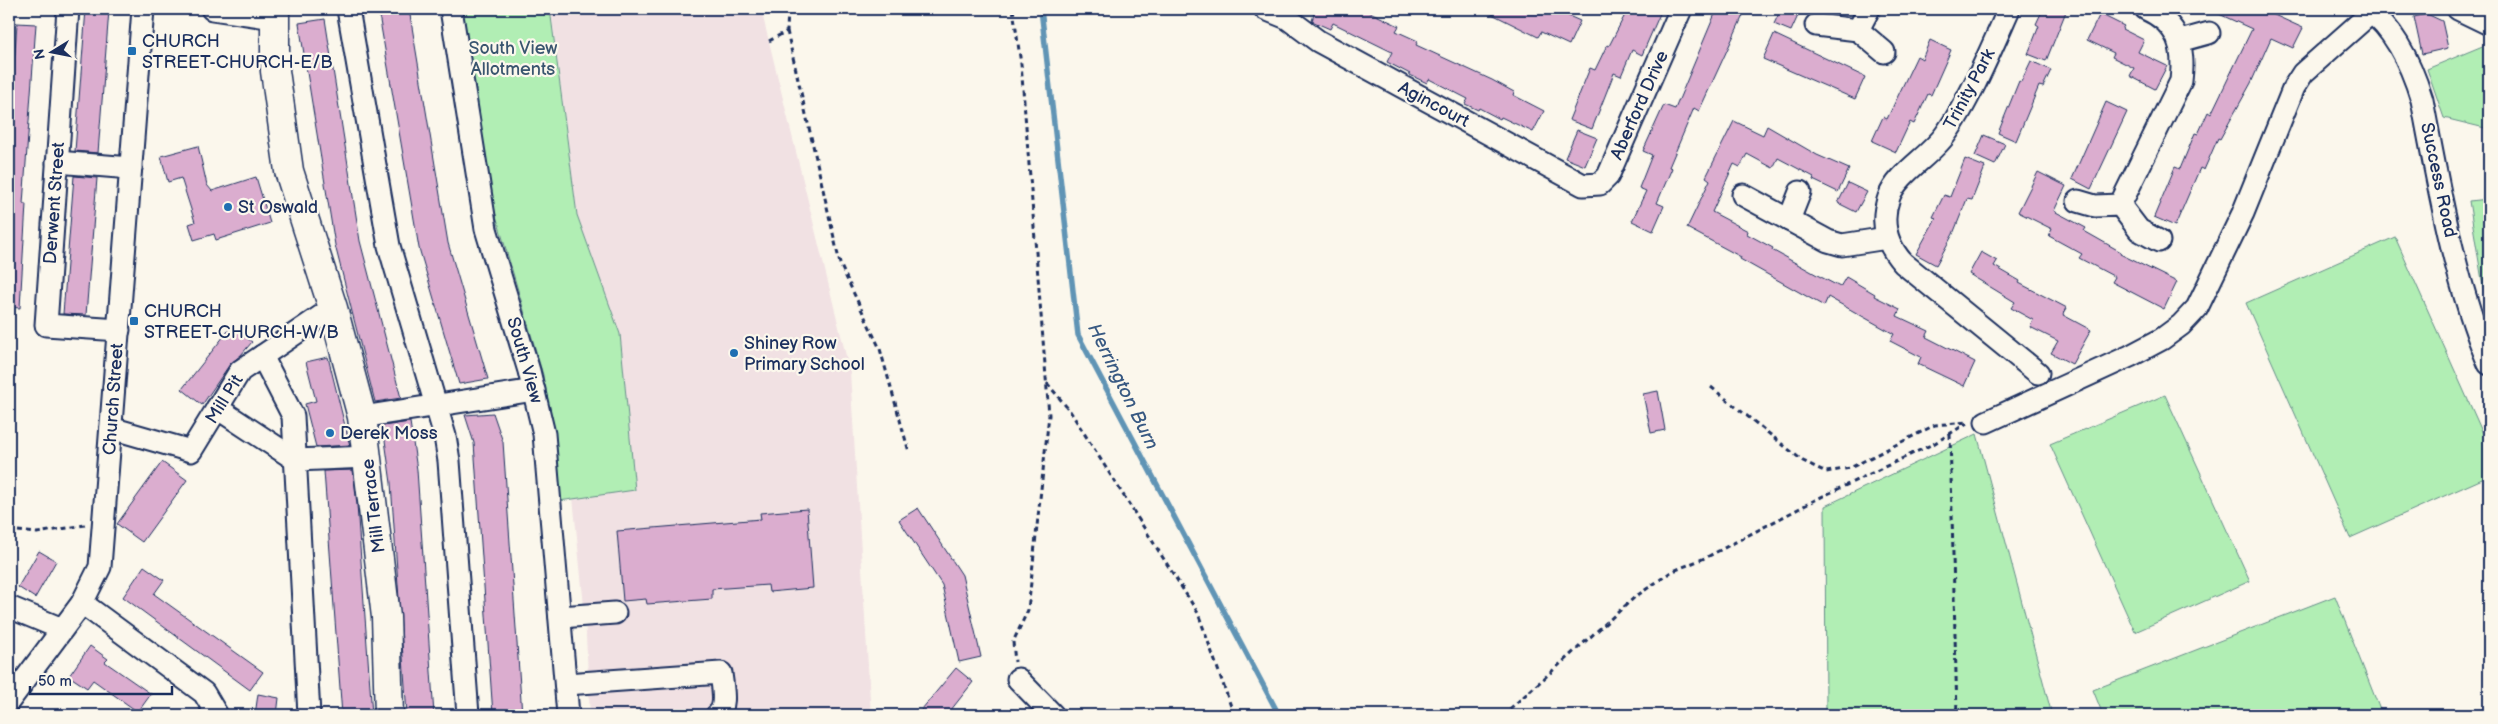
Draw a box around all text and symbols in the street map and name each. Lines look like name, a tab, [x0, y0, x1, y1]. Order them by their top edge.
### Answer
north arrow	[28, 28, 78, 78]
place label: CHURCH STREET-CHURCH-E/B	[142, 31, 333, 73]
park label: South View Allotments	[469, 38, 557, 80]
marker: CHURCH STREET-CHURCH-E/B	[126, 45, 138, 57]
street label: Trinity Park	[1939, 45, 2000, 133]
street label: Aberford Drive	[1606, 47, 1673, 163]
text: N	[30, 48, 49, 61]
street label: Agincourt	[1395, 77, 1473, 132]
street label: Success Road	[2416, 121, 2461, 239]
street label: Derwent Street	[40, 141, 69, 265]
place label: St Oswald	[238, 197, 318, 218]
marker: St Oswald	[222, 201, 234, 213]
place label: CHURCH STREET-CHURCH-W/B	[144, 301, 339, 343]
marker: CHURCH STREET-CHURCH-W/B	[128, 315, 140, 327]
street label: South View	[502, 315, 547, 406]
water label: Herrington Burn	[1082, 320, 1163, 454]
place label: Shiney Row Primary School	[744, 333, 865, 375]
street label: Church Street	[99, 342, 128, 456]
marker: Shiney Row Primary School	[728, 347, 740, 359]
street label: Mill Pit	[201, 371, 248, 428]
place label: Derek Moss	[340, 423, 438, 444]
marker: Derek Moss	[324, 427, 336, 439]
street label: Mill Terrace	[357, 457, 390, 554]
scale bar	[30, 664, 172, 696]
text: 50 m	[38, 672, 72, 691]

